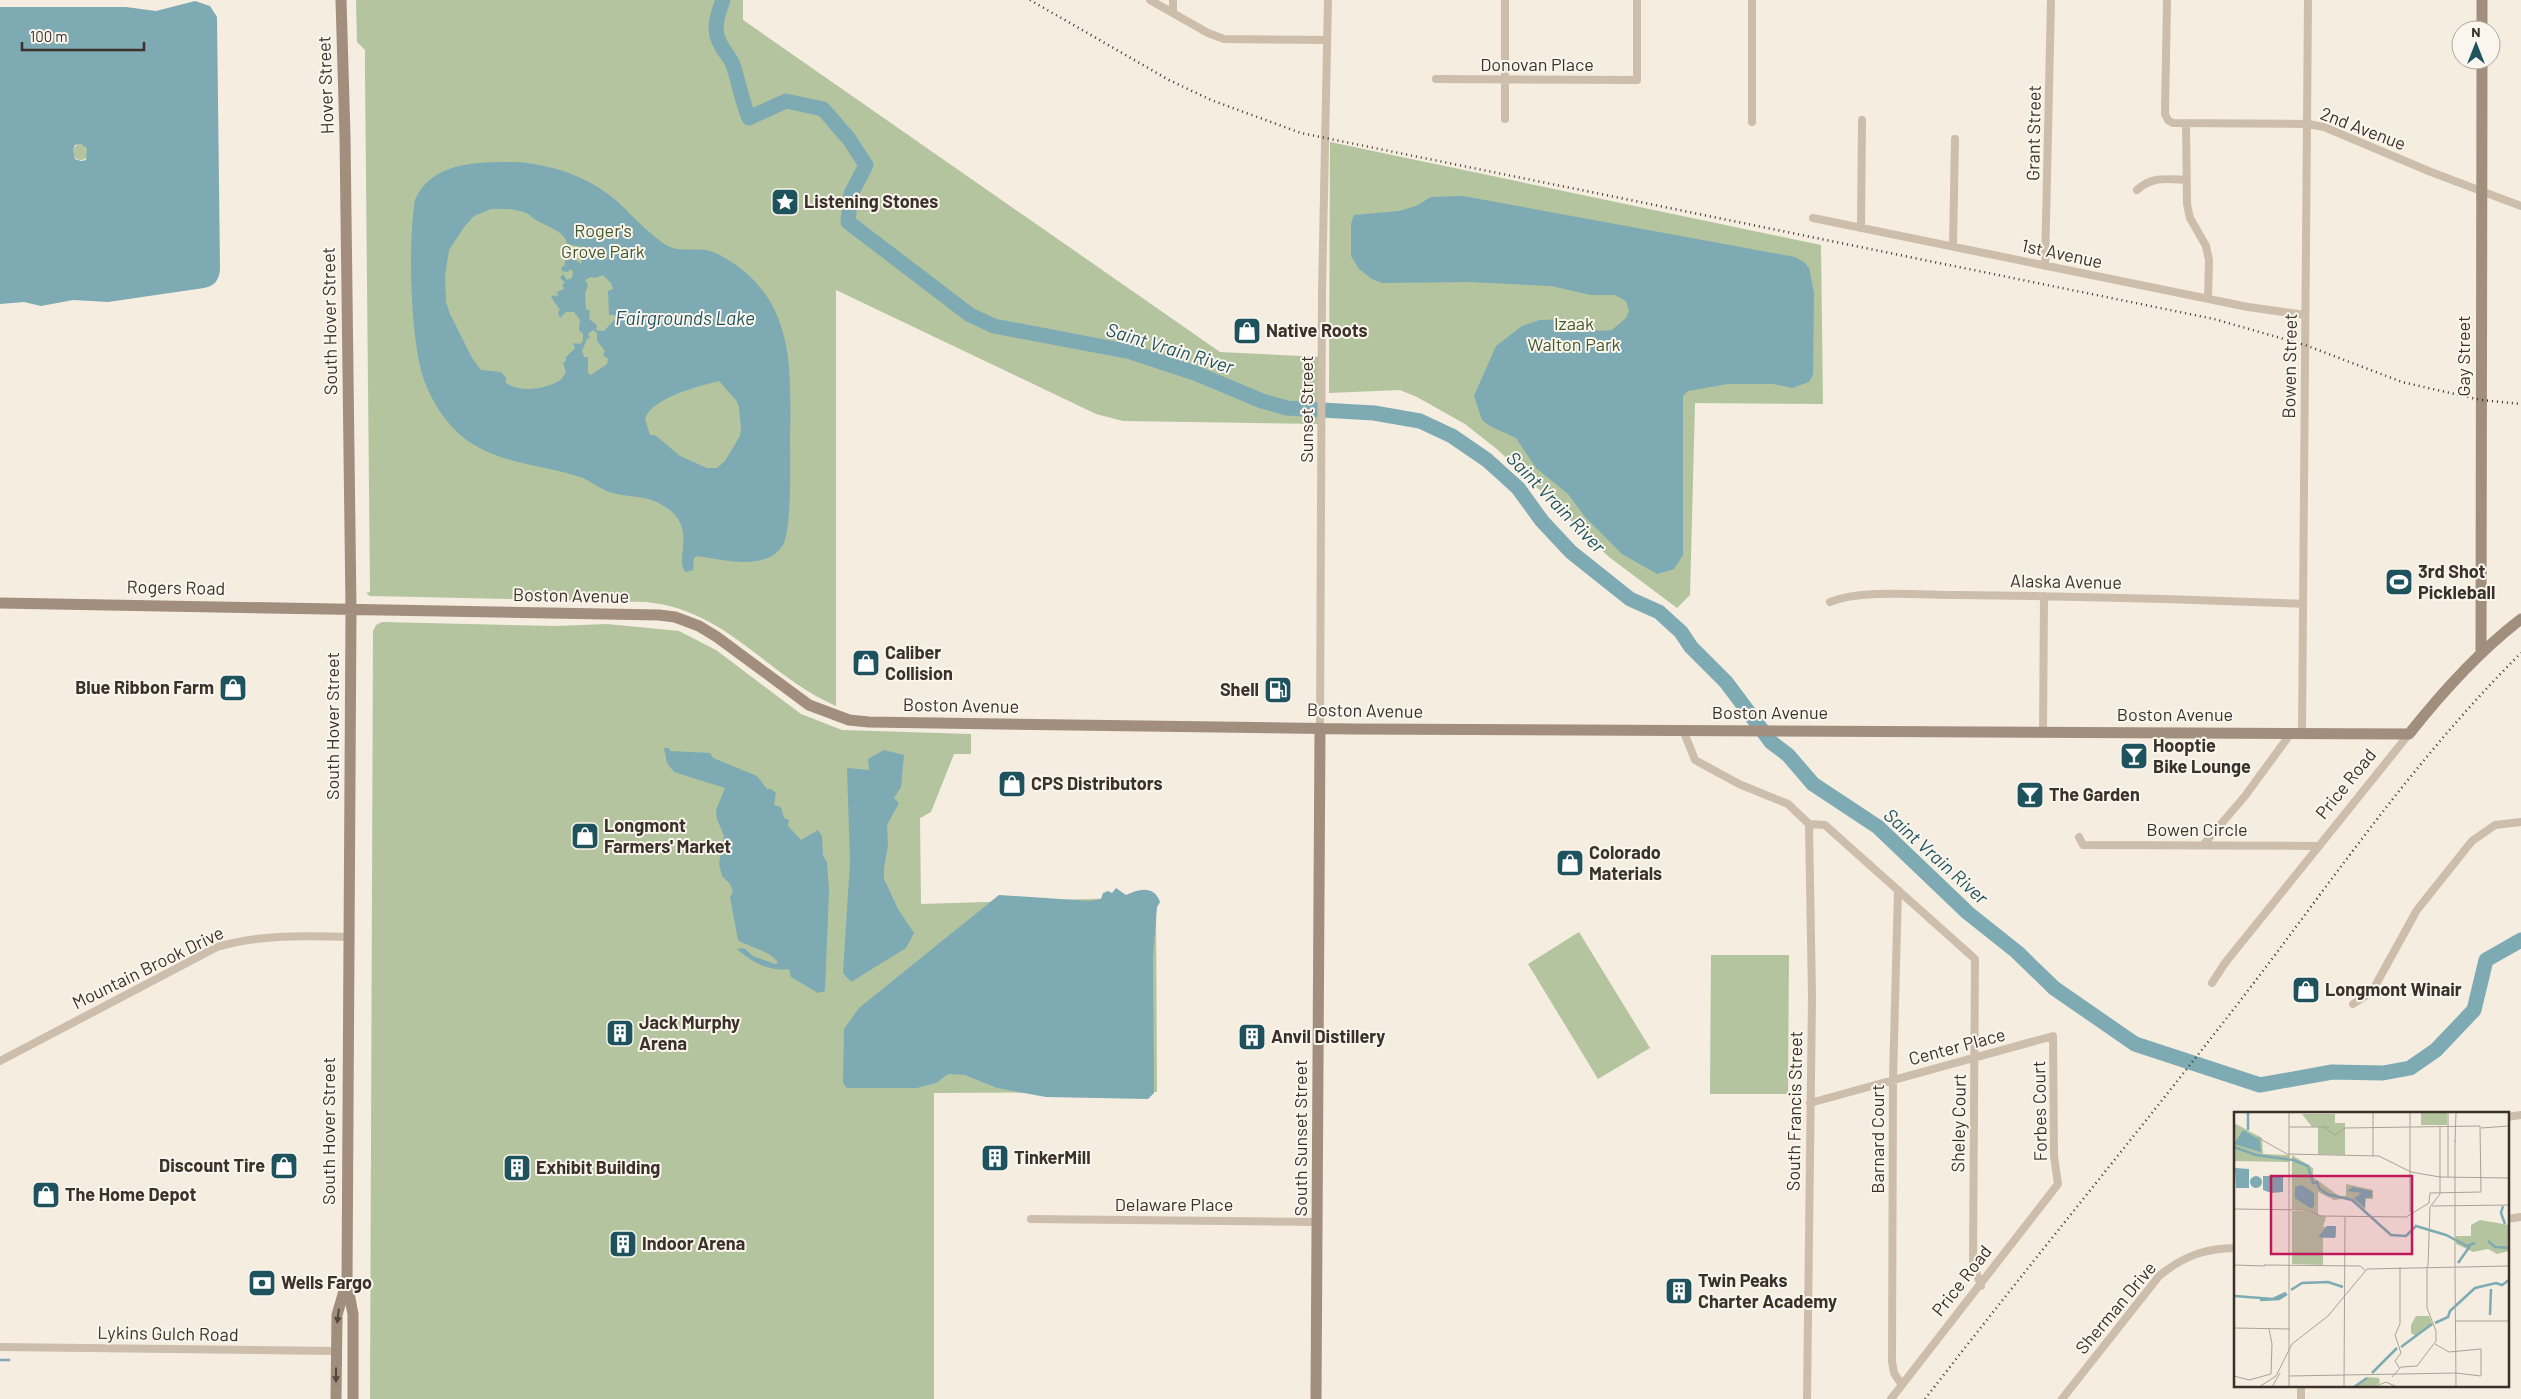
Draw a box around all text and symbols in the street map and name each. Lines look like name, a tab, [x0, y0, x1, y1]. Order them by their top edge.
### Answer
scale bar	[22, 20, 145, 52]
north arrow	[2451, 20, 2501, 70]
text: N	[2471, 23, 2481, 40]
text: 100 m	[30, 27, 68, 45]
street label: Hover Street	[312, 36, 338, 135]
street label: Donovan Place	[1480, 53, 1594, 75]
street label: Grant Street	[2021, 85, 2045, 181]
street label: 2nd Avenue	[2317, 102, 2409, 154]
place icon: Listening Stones	[770, 187, 800, 217]
place label: Listening Stones	[804, 190, 938, 212]
park label: Roger's Grove Park	[561, 219, 645, 262]
street label: 1st Avenue	[2020, 234, 2105, 272]
street label: South Hover Street	[317, 247, 341, 395]
water label: Fairgrounds Lake	[615, 306, 755, 329]
park label: Izaak Walton Park	[1527, 312, 1621, 355]
street label: Bowen Street	[2277, 313, 2301, 419]
street label: Gay Street	[2452, 315, 2474, 397]
shop icon: Native Roots	[1232, 316, 1262, 346]
water label: Saint Vrain River	[1103, 317, 1238, 378]
place label: Native Roots	[1266, 319, 1368, 341]
street label: Sunset Street	[1295, 355, 1317, 463]
water label: Saint Vrain River	[1502, 446, 1612, 558]
place label: 3rd Shot Pickleball	[2418, 560, 2495, 603]
sports icon: 3rd Shot Pickleball	[2384, 567, 2414, 597]
street label: Alaska Avenue	[2010, 569, 2122, 593]
street label: Rogers Road	[127, 575, 225, 599]
street label: Boston Avenue	[513, 583, 629, 607]
place label: Caliber Collision	[885, 641, 953, 684]
shop icon: Caliber Collision	[851, 648, 881, 678]
street label: South Hover Street	[321, 652, 343, 800]
shop icon: Blue Ribbon Farm	[218, 673, 248, 703]
fuel station icon: Shell	[1263, 675, 1293, 705]
place label: Blue Ribbon Farm	[75, 676, 214, 698]
place label: Shell	[1220, 678, 1259, 700]
street label: Boston Avenue	[903, 693, 1019, 717]
street label: Boston Avenue	[1307, 698, 1423, 722]
street label: Boston Avenue	[1712, 701, 1828, 723]
street label: Boston Avenue	[2117, 703, 2233, 725]
place label: Hooptie Bike Lounge	[2153, 734, 2251, 777]
bar icon: Hooptie Bike Lounge	[2119, 741, 2149, 771]
street label: Price Road	[2310, 744, 2380, 823]
shop icon: CPS Distributors	[997, 769, 1027, 799]
place label: CPS Distributors	[1031, 772, 1163, 794]
bar icon: The Garden	[2015, 780, 2045, 810]
place label: The Garden	[2049, 783, 2140, 805]
water label: Saint Vrain River	[1879, 803, 1994, 909]
place label: Longmont Farmers' Market	[604, 814, 731, 857]
street label: Bowen Circle	[2146, 818, 2248, 840]
shop icon: Longmont Farmers' Market	[570, 821, 600, 851]
place label: Colorado Materials	[1589, 841, 1662, 884]
shop icon: Colorado Materials	[1555, 848, 1585, 878]
street label: Mountain Brook Drive	[68, 921, 227, 1013]
shop icon: Longmont Winair	[2291, 975, 2321, 1005]
place label: Longmont Winair	[2325, 978, 2462, 1000]
place label: Jack Murphy Arena	[639, 1011, 740, 1054]
building icon: Jack Murphy Arena	[605, 1018, 635, 1048]
building icon: Anvil Distillery	[1237, 1022, 1267, 1052]
street label: Center Place	[1906, 1023, 2007, 1069]
place label: Anvil Distillery	[1271, 1025, 1385, 1047]
street label: South Francis Street	[1782, 1031, 1806, 1191]
street label: South Hover Street	[317, 1057, 339, 1205]
street label: South Sunset Street	[1289, 1059, 1311, 1217]
street label: Forbes Court	[2027, 1060, 2051, 1162]
street label: Sheley Court	[1946, 1073, 1970, 1173]
street label: Barnard Court	[1866, 1084, 1888, 1194]
inset map	[2234, 1112, 2508, 1386]
building icon: TinkerMill	[980, 1143, 1010, 1173]
place label: TinkerMill	[1014, 1146, 1091, 1168]
shop icon: Discount Tire	[269, 1151, 299, 1181]
building icon: Exhibit Building	[502, 1153, 532, 1183]
place label: Discount Tire	[159, 1154, 265, 1176]
place label: Exhibit Building	[536, 1156, 660, 1178]
shop icon: The Home Depot	[31, 1180, 61, 1210]
place label: The Home Depot	[65, 1183, 196, 1205]
street label: Delaware Place	[1115, 1193, 1233, 1215]
building icon: Indoor Arena	[608, 1229, 638, 1259]
place label: Indoor Arena	[642, 1232, 745, 1254]
street label: Price Road	[1927, 1240, 1996, 1320]
street label: Sherman Drive	[2070, 1257, 2160, 1358]
bank icon: Wells Fargo	[247, 1268, 277, 1298]
place label: Twin Peaks Charter Academy	[1698, 1269, 1837, 1312]
place label: Wells Fargo	[281, 1271, 372, 1293]
building icon: Twin Peaks Charter Academy	[1664, 1276, 1694, 1306]
one-way arrow	[334, 1308, 342, 1324]
street label: Lykins Gulch Road	[97, 1321, 239, 1345]
one-way arrow	[332, 1367, 340, 1383]

